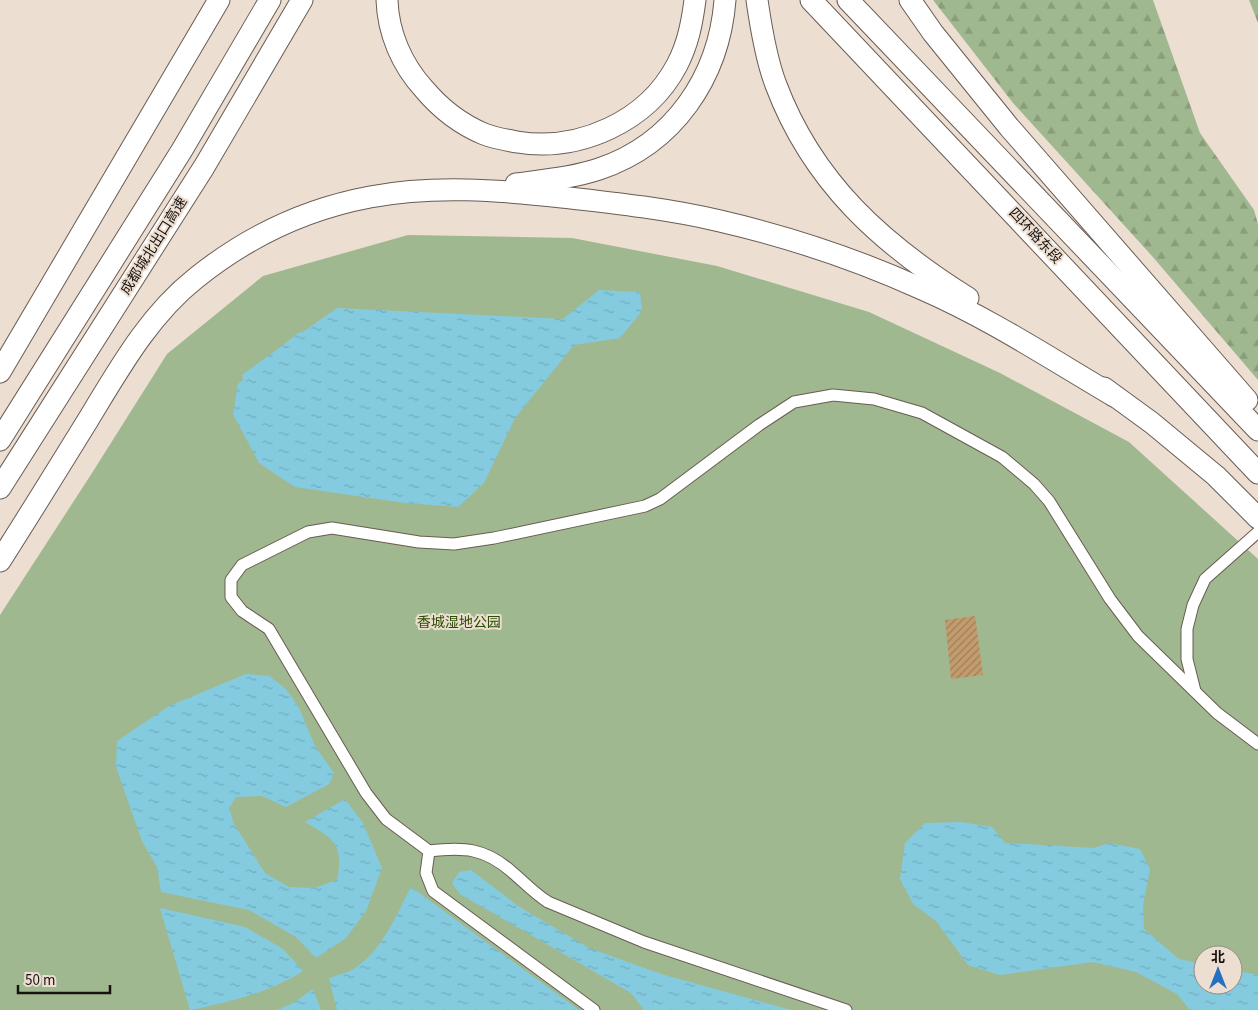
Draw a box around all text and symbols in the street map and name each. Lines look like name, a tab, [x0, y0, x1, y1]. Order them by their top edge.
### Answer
street label: 成都城北出口高速	[116, 193, 192, 299]
street label: 四环路东段	[1004, 204, 1066, 268]
park label: 香城湿地公园	[417, 613, 501, 633]
north arrow	[1193, 945, 1243, 995]
text: 北	[1211, 948, 1225, 968]
scale bar	[18, 962, 110, 994]
text: 50 m	[25, 970, 55, 991]

